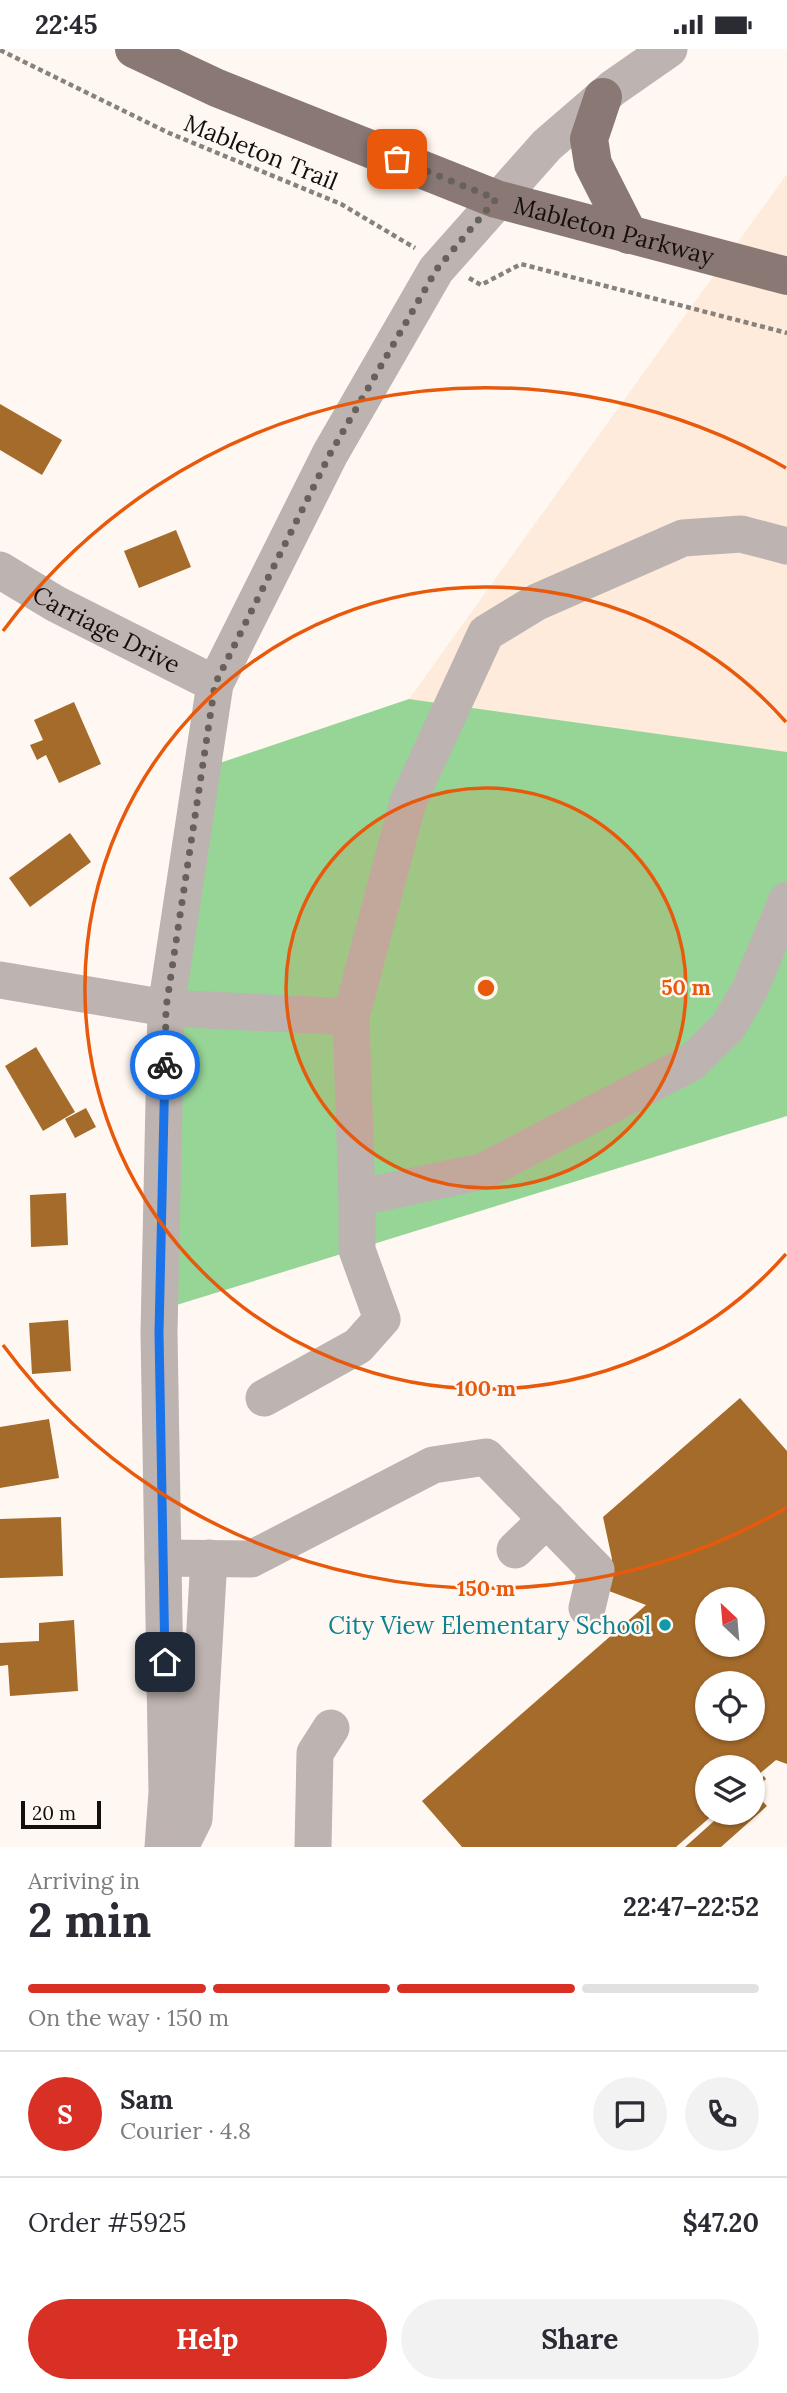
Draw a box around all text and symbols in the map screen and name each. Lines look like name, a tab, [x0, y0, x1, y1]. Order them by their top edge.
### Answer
text: 22:45	[35, 8, 97, 41]
street label: Mableton Trail	[180, 107, 342, 197]
pin	[367, 129, 427, 189]
icon: bag	[378, 140, 416, 178]
street label: Mableton Parkway	[511, 189, 718, 272]
street label: Carriage Drive	[27, 578, 186, 680]
text: 50 m	[661, 974, 711, 1001]
centre of rings	[474, 976, 498, 1000]
courier	[130, 1030, 200, 1100]
icon: bike	[146, 1046, 184, 1084]
text: 100 m	[456, 1375, 516, 1402]
text: 150 m	[457, 1575, 515, 1602]
north arrow	[695, 1587, 765, 1657]
map controls	[695, 1587, 765, 1825]
place label: City View Elementary School	[328, 1610, 651, 1641]
marker: City View Elementary School	[657, 1617, 673, 1633]
pin	[135, 1632, 195, 1692]
icon: home	[146, 1643, 184, 1681]
button: locate	[695, 1671, 765, 1741]
button: layers	[695, 1755, 765, 1825]
scale bar	[21, 1798, 102, 1830]
text: 20 m	[32, 1801, 76, 1825]
text: Arriving in	[28, 1866, 140, 1895]
text: 22:47–22:52	[623, 1890, 759, 1923]
text: 2 min	[28, 1891, 151, 1950]
text: On the way · 150 m	[28, 2003, 229, 2032]
button: chat	[593, 2077, 667, 2151]
button: phone	[685, 2077, 759, 2151]
text: Sam	[120, 2083, 173, 2116]
text: S	[57, 2098, 73, 2131]
text: Courier · 4.8	[120, 2116, 251, 2145]
text: Order #5925	[28, 2206, 186, 2239]
text: $47.20	[682, 2206, 759, 2239]
button: Help	[28, 2299, 387, 2379]
button: Share	[401, 2299, 759, 2379]

